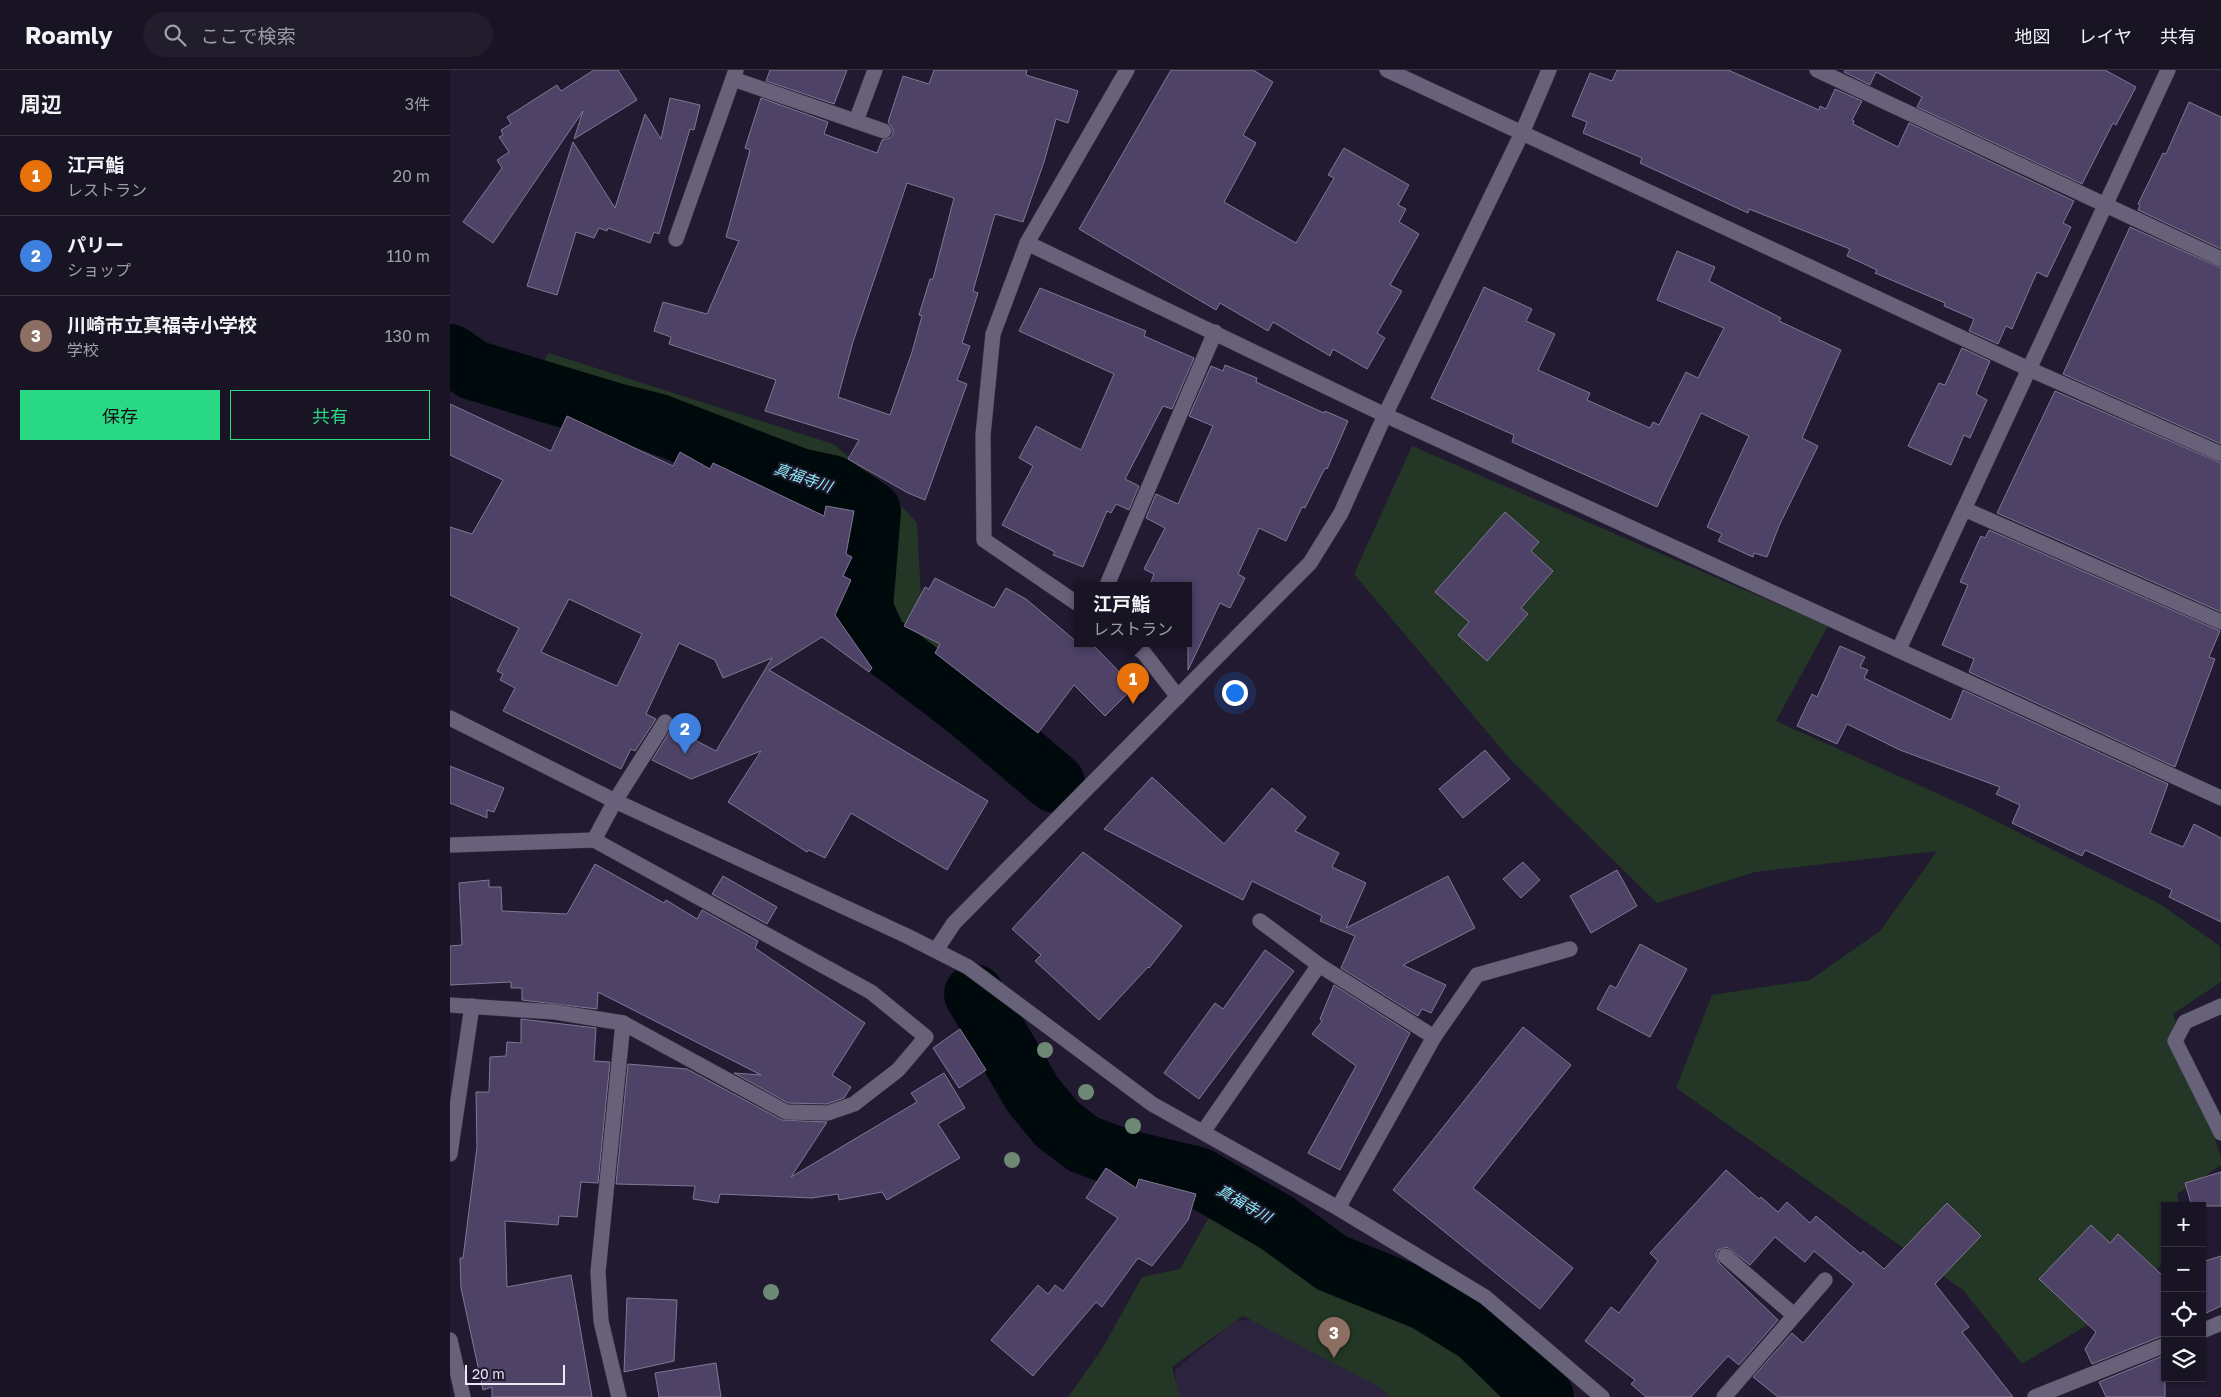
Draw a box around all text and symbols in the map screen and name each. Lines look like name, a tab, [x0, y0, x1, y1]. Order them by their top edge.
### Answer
search box	[143, 12, 493, 57]
text: Roamly	[25, 20, 113, 49]
icon: search	[161, 21, 189, 49]
text: ここで検索	[201, 24, 296, 47]
text: 地図	[2015, 25, 2051, 47]
text: レイヤ	[2079, 25, 2132, 47]
text: 共有	[2160, 25, 2196, 47]
text: 周辺	[20, 91, 62, 117]
text: 3件	[405, 94, 430, 114]
text: 江戸鮨	[67, 153, 124, 176]
text: 1	[32, 166, 40, 186]
text: 20 m	[393, 166, 430, 186]
text: レストラン	[67, 180, 147, 200]
text: パリー	[67, 233, 124, 256]
text: 2	[31, 246, 41, 266]
text: 110 m	[386, 246, 430, 266]
text: ショップ	[67, 260, 131, 280]
text: 川崎市立真福寺小学校	[67, 313, 257, 336]
text: 3	[31, 326, 41, 346]
text: 130 m	[385, 326, 430, 346]
text: 学校	[67, 340, 99, 360]
button: 保存	[20, 390, 220, 440]
button: 共有	[230, 390, 430, 440]
water label: 真福寺川	[772, 459, 837, 496]
popup	[1074, 582, 1192, 647]
text: 江戸鮨	[1093, 592, 1150, 615]
text: レストラン	[1093, 619, 1173, 639]
pin: 1	[1117, 663, 1149, 704]
your location	[1222, 680, 1248, 706]
pin: 2	[669, 713, 701, 754]
water label: 真福寺川	[1214, 1180, 1277, 1227]
map controls	[2161, 1202, 2206, 1382]
button: +	[2161, 1202, 2206, 1247]
button: −	[2161, 1247, 2206, 1292]
button: locate	[2161, 1292, 2206, 1337]
pin: 3	[1318, 1317, 1350, 1358]
button: layers	[2161, 1337, 2206, 1382]
scale bar	[465, 1362, 565, 1385]
text: 20 m	[472, 1365, 505, 1382]

